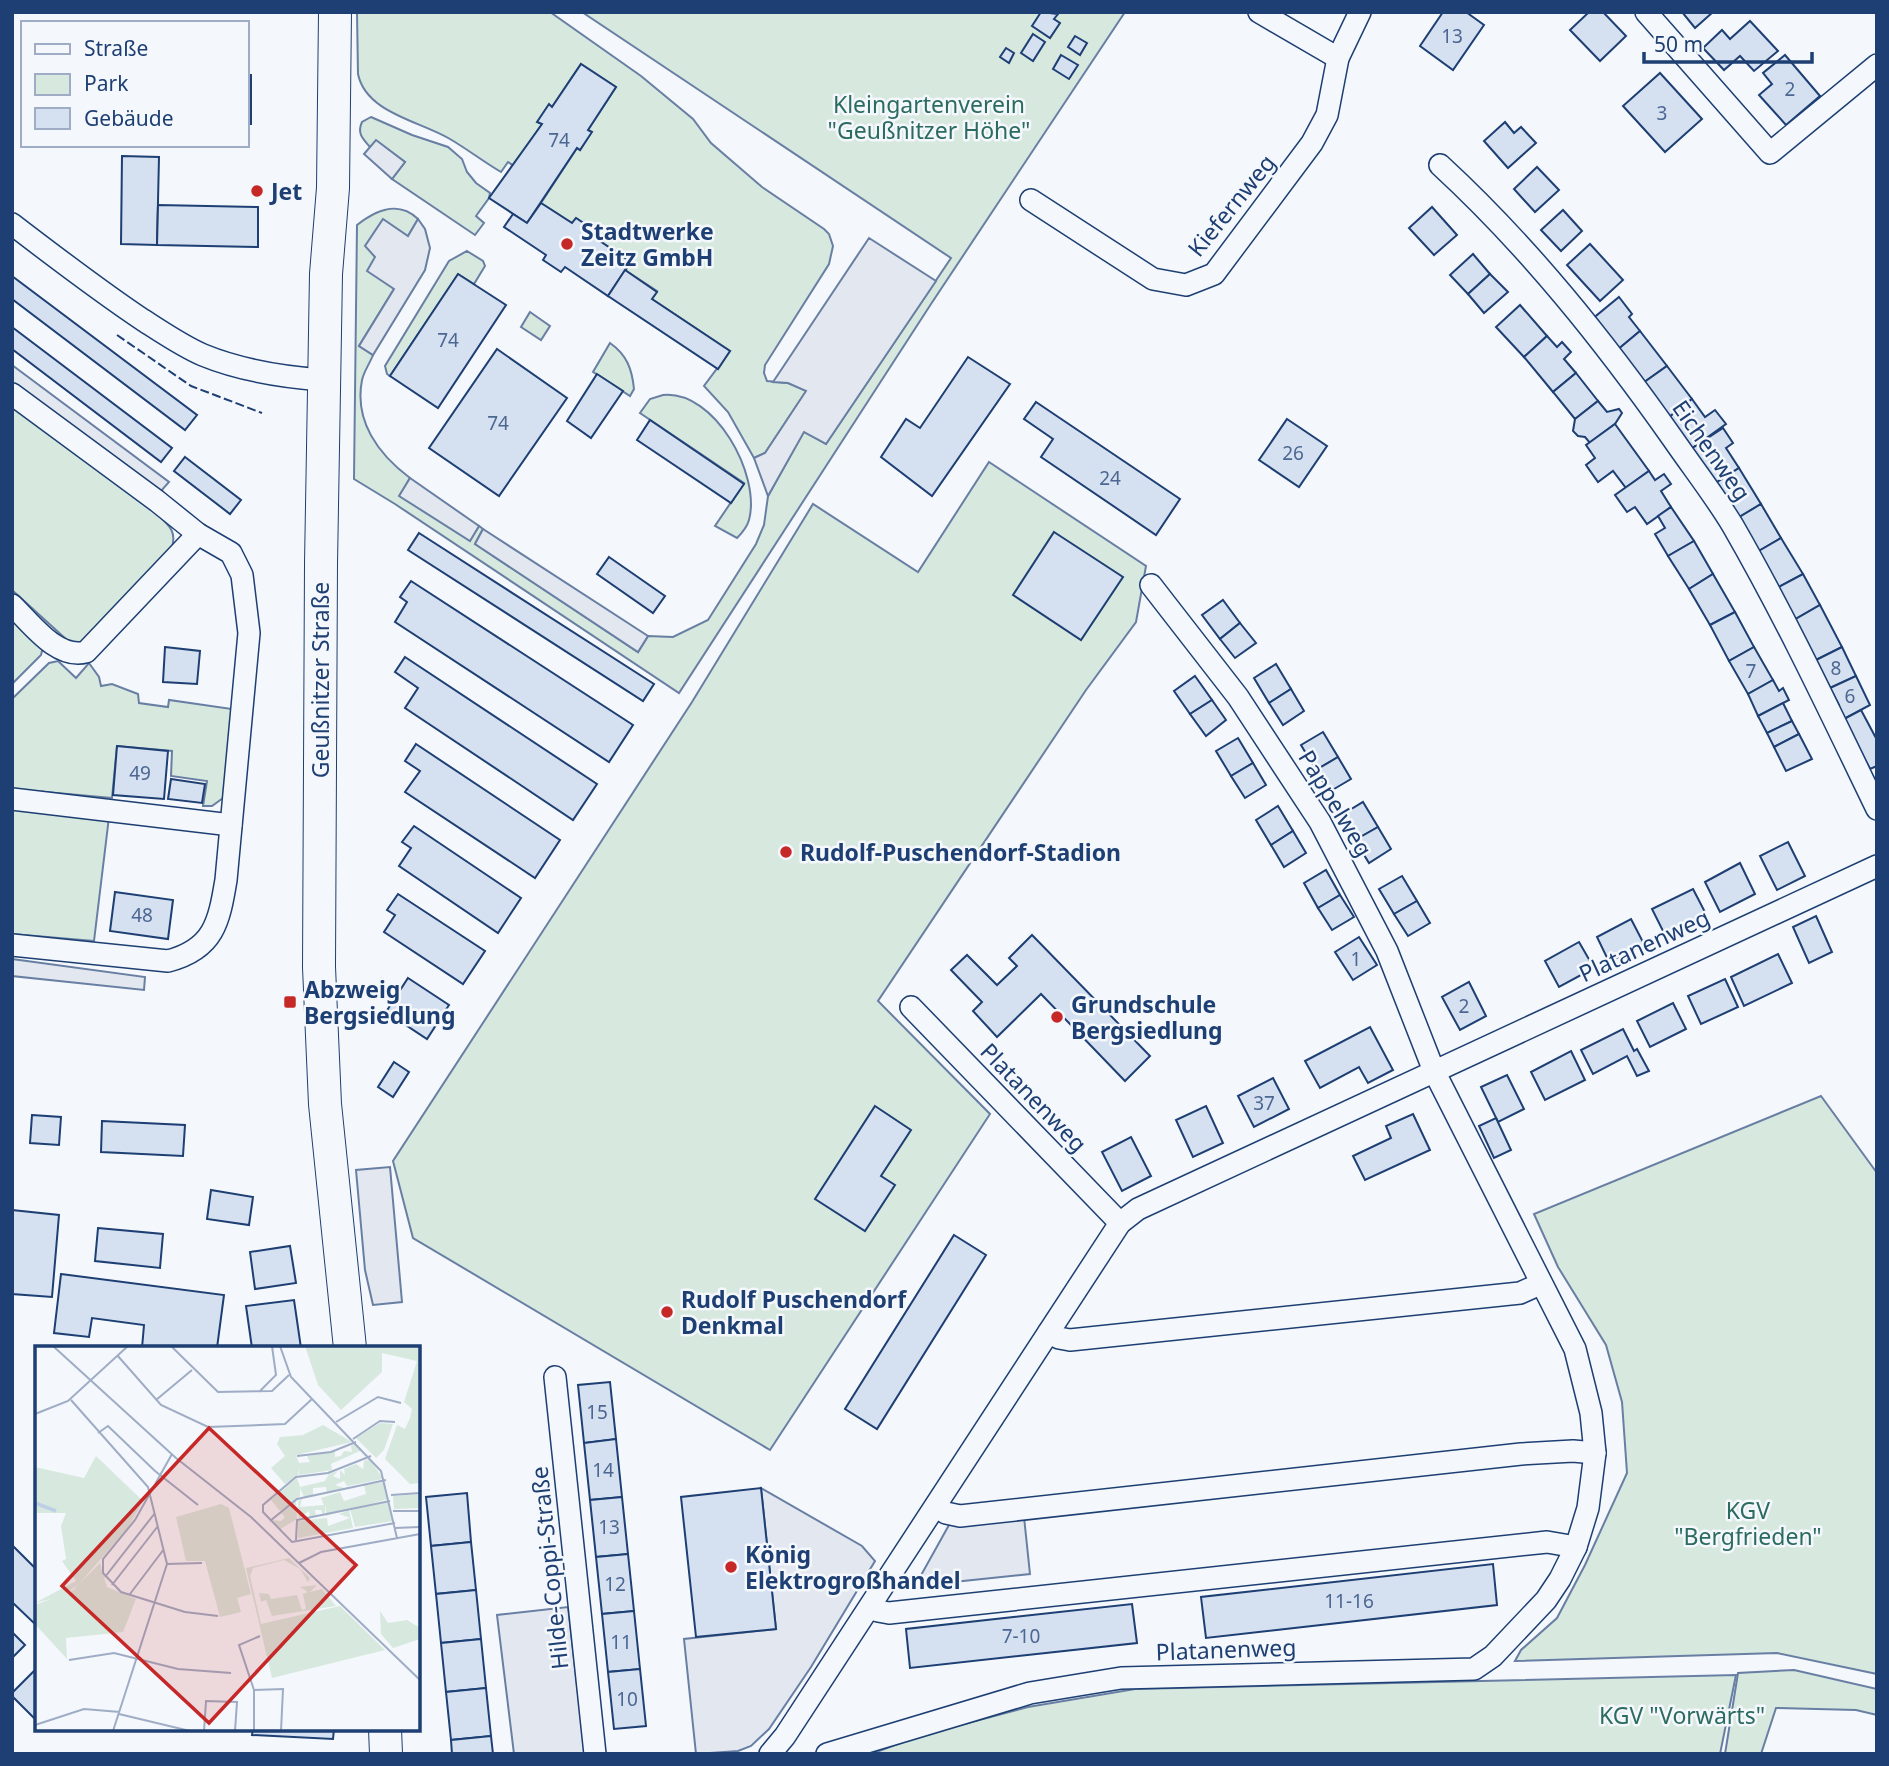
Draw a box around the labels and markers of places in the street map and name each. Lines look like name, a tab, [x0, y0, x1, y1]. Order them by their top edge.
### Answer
place label: Jet	[269, 175, 302, 207]
marker: Jet	[249, 183, 265, 199]
place label: Stadtwerke Zeitz GmbH	[581, 215, 714, 273]
marker: Stadtwerke Zeitz GmbH	[559, 236, 575, 252]
place label: Rudolf-Puschendorf-Stadion	[800, 836, 1121, 868]
marker: Rudolf-Puschendorf-Stadion	[778, 844, 794, 860]
place label: Abzweig Bergsiedlung	[304, 973, 456, 1031]
place label: Grundschule Bergsiedlung	[1071, 988, 1223, 1046]
marker: Abzweig Bergsiedlung	[282, 994, 298, 1010]
marker: Grundschule Bergsiedlung	[1049, 1009, 1065, 1025]
place label: Rudolf Puschendorf Denkmal	[681, 1283, 907, 1341]
marker: Rudolf Puschendorf Denkmal	[659, 1304, 675, 1320]
place label: König Elektrogroßhandel	[745, 1538, 961, 1596]
marker: König Elektrogroßhandel	[723, 1559, 739, 1575]

